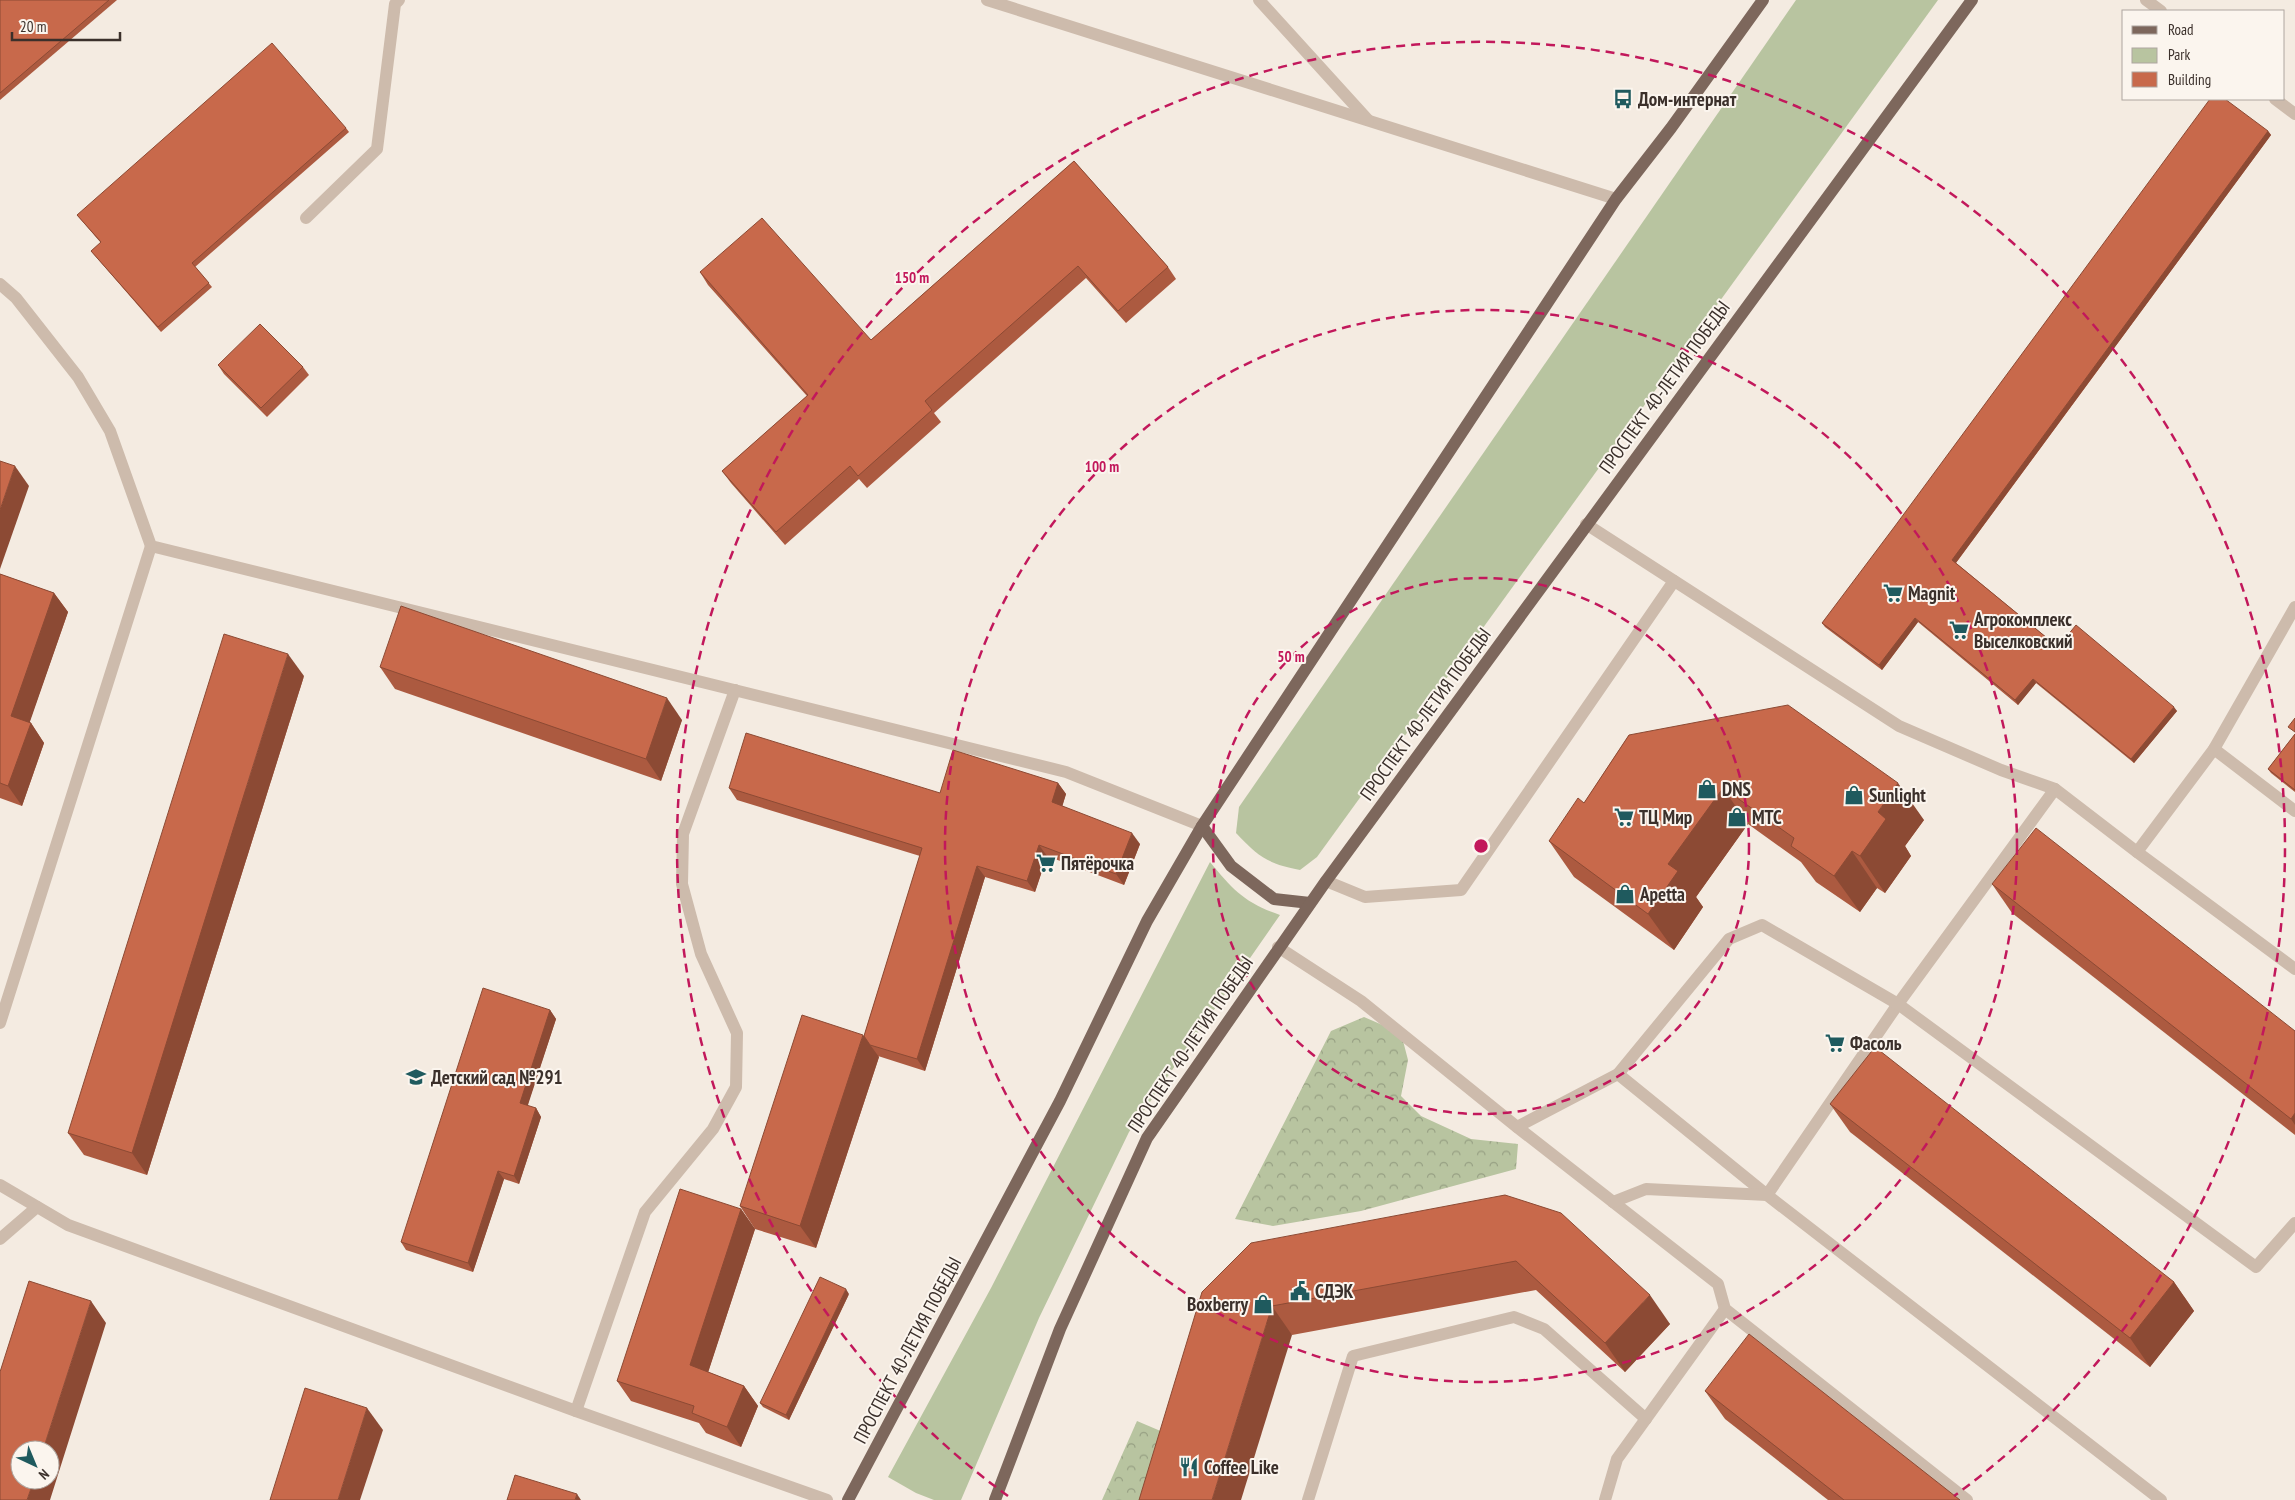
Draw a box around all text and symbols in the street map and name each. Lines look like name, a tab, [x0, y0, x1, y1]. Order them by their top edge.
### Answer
scale bar	[12, 10, 120, 42]
legend	[2122, 10, 2285, 100]
text: 20 m	[20, 17, 46, 36]
text: Road	[2168, 20, 2194, 39]
text: Park	[2168, 45, 2190, 64]
text: Building	[2168, 70, 2211, 89]
place label: Дом-интернат	[1638, 87, 1737, 111]
bus stop icon: Дом-интернат	[1612, 88, 1634, 110]
text: 150 m	[895, 268, 929, 287]
street label: ПРОСПЕКТ 40-ЛЕТИЯ ПОБЕДЫ	[1593, 296, 1735, 478]
text: 100 m	[1085, 457, 1119, 476]
place label: Magnit	[1908, 581, 1956, 605]
supermarket icon: Magnit	[1882, 582, 1904, 604]
place label: Агрокомплекс Выселковский	[1973, 607, 2073, 653]
supermarket icon: Агрокомплекс Выселковский	[1948, 619, 1970, 641]
street label: ПРОСПЕКТ 40-ЛЕТИЯ ПОБЕДЫ	[1354, 623, 1496, 805]
text: 50 m	[1277, 647, 1305, 666]
place label: DNS	[1722, 777, 1751, 801]
shop icon: DNS	[1696, 778, 1718, 800]
place label: Sunlight	[1869, 783, 1926, 807]
shop icon: Sunlight	[1843, 784, 1865, 806]
place label: ТЦ Мир	[1639, 805, 1693, 829]
place label: МТС	[1752, 805, 1782, 829]
supermarket icon: ТЦ Мир	[1613, 806, 1635, 828]
shop icon: МТС	[1726, 806, 1748, 828]
centre of rings	[1472, 837, 1490, 855]
place label: Пятёрочка	[1061, 851, 1134, 875]
supermarket icon: Пятёрочка	[1035, 852, 1057, 874]
place label: Apetta	[1639, 882, 1685, 906]
shop icon: Apetta	[1614, 883, 1636, 905]
street label: ПРОСПЕКТ 40-ЛЕТИЯ ПОБЕДЫ	[1122, 951, 1258, 1137]
place label: Фасоль	[1850, 1031, 1902, 1055]
supermarket icon: Фасоль	[1824, 1032, 1846, 1054]
place label: Детский сад №291	[431, 1065, 563, 1089]
school or university icon: Детский сад №291	[405, 1066, 427, 1088]
street label: ПРОСПЕКТ 40-ЛЕТИЯ ПОБЕДЫ	[848, 1253, 966, 1447]
place label: СДЭК	[1315, 1279, 1354, 1303]
public building icon: СДЭК	[1289, 1280, 1311, 1302]
place label: Boxberry	[1187, 1292, 1248, 1316]
shop icon: Boxberry	[1252, 1293, 1274, 1315]
north arrow	[10, 1440, 60, 1490]
place label: Coffee Like	[1204, 1455, 1279, 1479]
restaurant icon: Coffee Like	[1178, 1456, 1200, 1478]
text: N	[35, 1465, 53, 1483]

